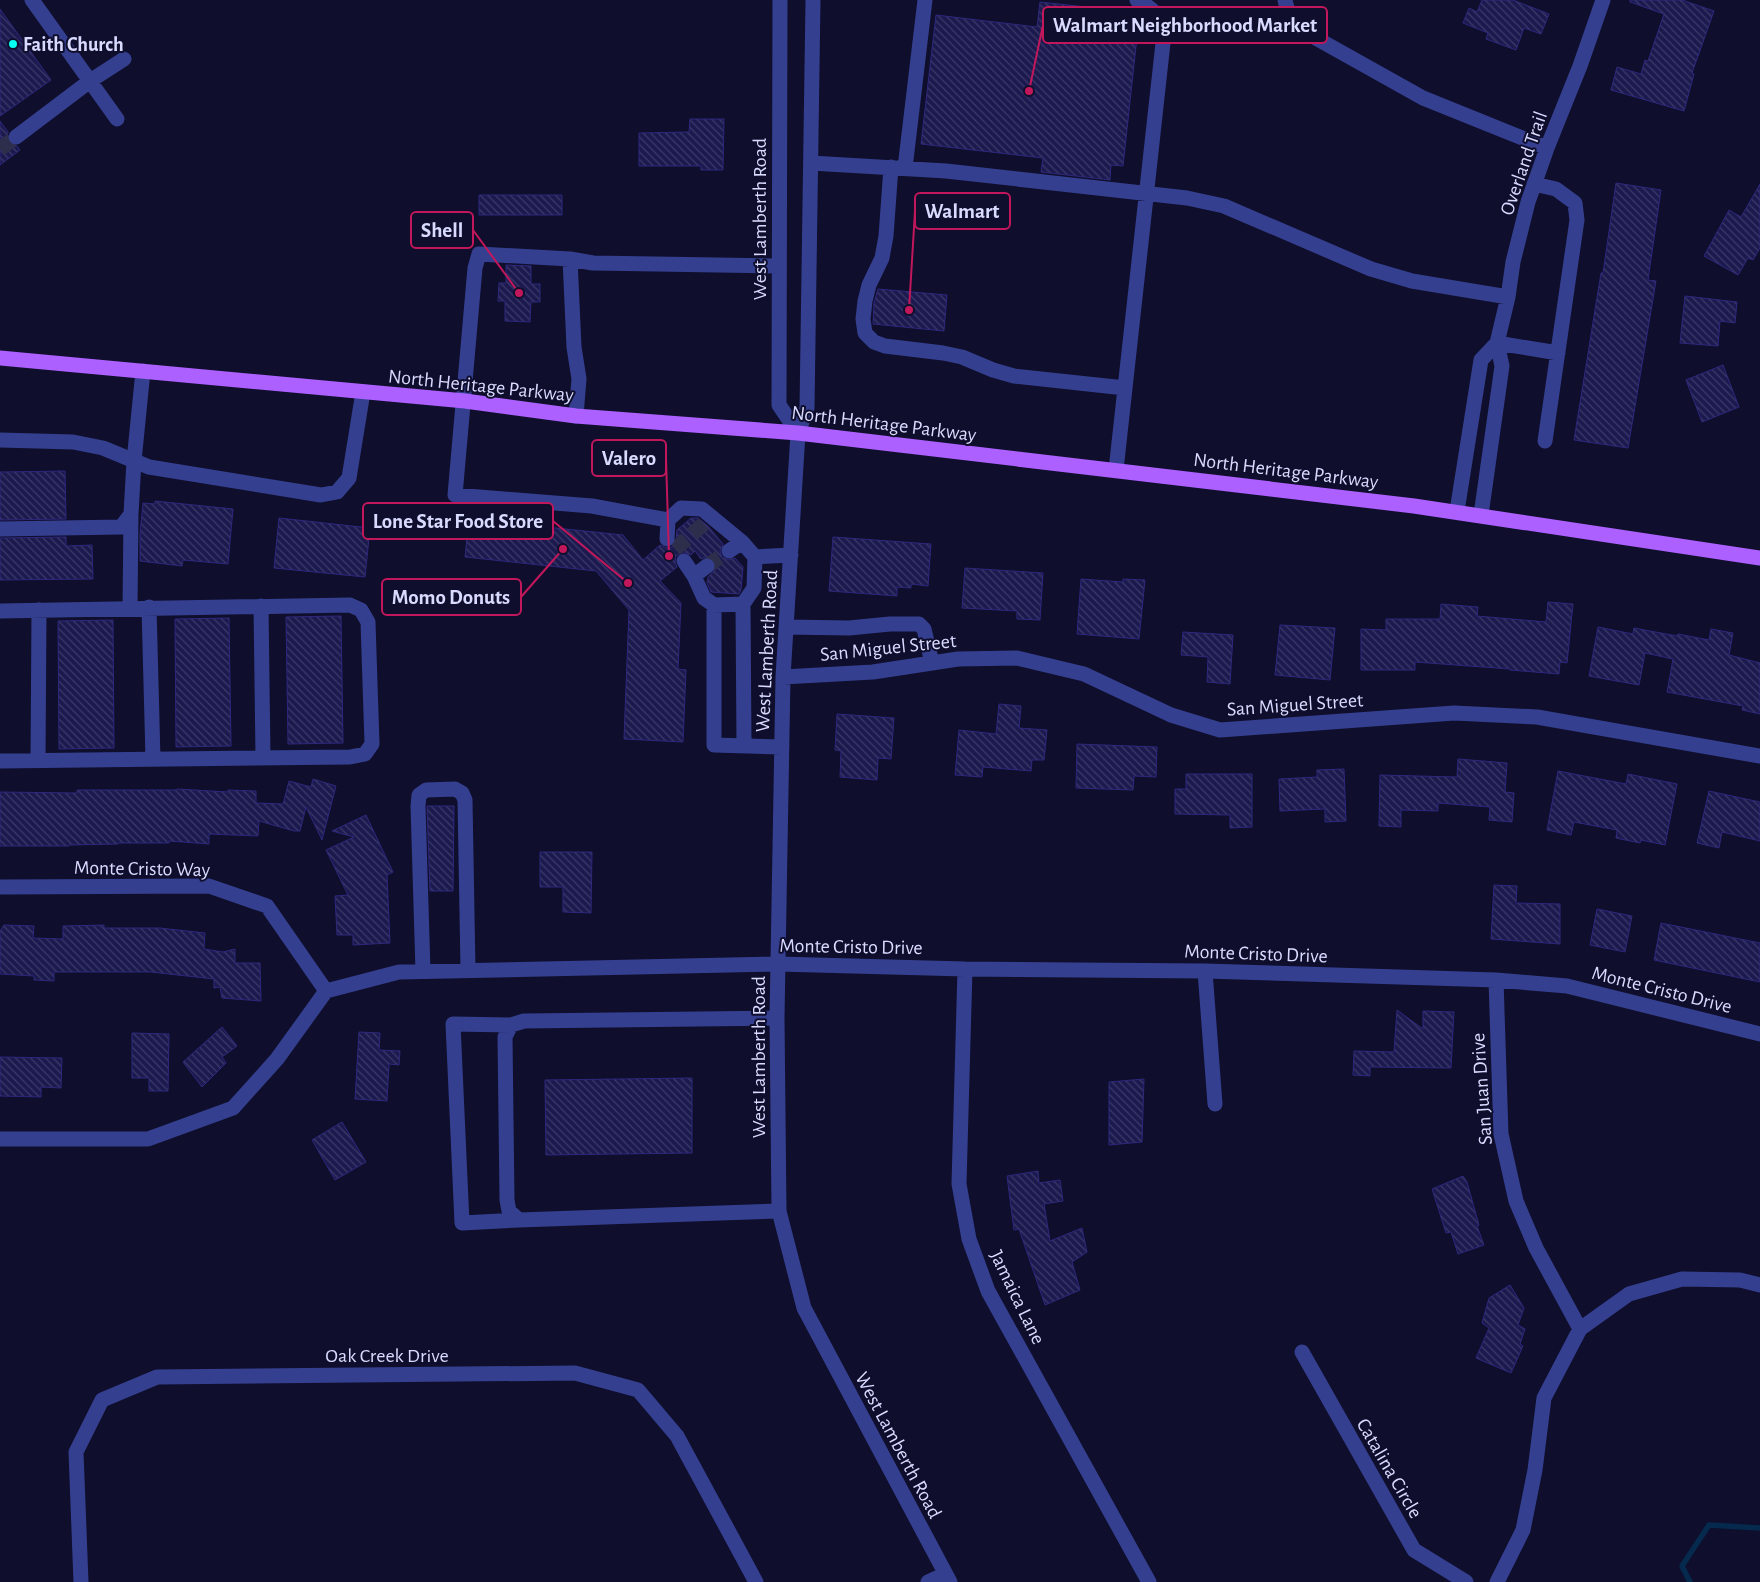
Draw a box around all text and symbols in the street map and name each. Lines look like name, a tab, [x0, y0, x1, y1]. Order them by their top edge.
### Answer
callout: Walmart Neighborhood Market	[1043, 7, 1327, 43]
text: Walmart Neighborhood Market	[1053, 15, 1317, 36]
place label: Faith Church	[23, 35, 124, 55]
marker: Faith Church	[7, 38, 19, 50]
street label: Overland Trail	[1497, 109, 1551, 218]
street label: West Lamberth Road	[750, 138, 770, 300]
callout: Walmart	[915, 193, 1010, 229]
text: Walmart	[925, 201, 999, 222]
callout: Shell	[411, 212, 473, 248]
text: Shell	[421, 220, 463, 241]
street label: North Heritage Parkway	[387, 366, 575, 406]
street label: North Heritage Parkway	[790, 403, 978, 445]
callout: Valero	[592, 440, 666, 476]
text: Valero	[602, 448, 656, 469]
street label: North Heritage Parkway	[1192, 450, 1380, 492]
callout: Lone Star Food Store	[363, 503, 553, 539]
text: Lone Star Food Store	[373, 511, 543, 532]
street label: West Lamberth Road	[753, 569, 781, 733]
callout: Momo Donuts	[382, 579, 521, 615]
text: Momo Donuts	[392, 587, 510, 608]
street label: San Miguel Street	[819, 631, 958, 665]
street label: San Miguel Street	[1226, 690, 1365, 720]
street label: Monte Cristo Way	[74, 858, 211, 880]
street label: Monte Cristo Drive	[779, 936, 923, 958]
street label: Monte Cristo Drive	[1184, 942, 1328, 966]
street label: Monte Cristo Drive	[1590, 963, 1734, 1017]
street label: West Lamberth Road	[749, 976, 769, 1138]
street label: San Juan Drive	[1468, 1032, 1496, 1146]
street label: Jamaica Lane	[986, 1247, 1048, 1348]
street label: Oak Creek Drive	[325, 1346, 449, 1366]
street label: West Lamberth Road	[851, 1369, 945, 1522]
street label: Catalina Circle	[1353, 1415, 1426, 1522]

